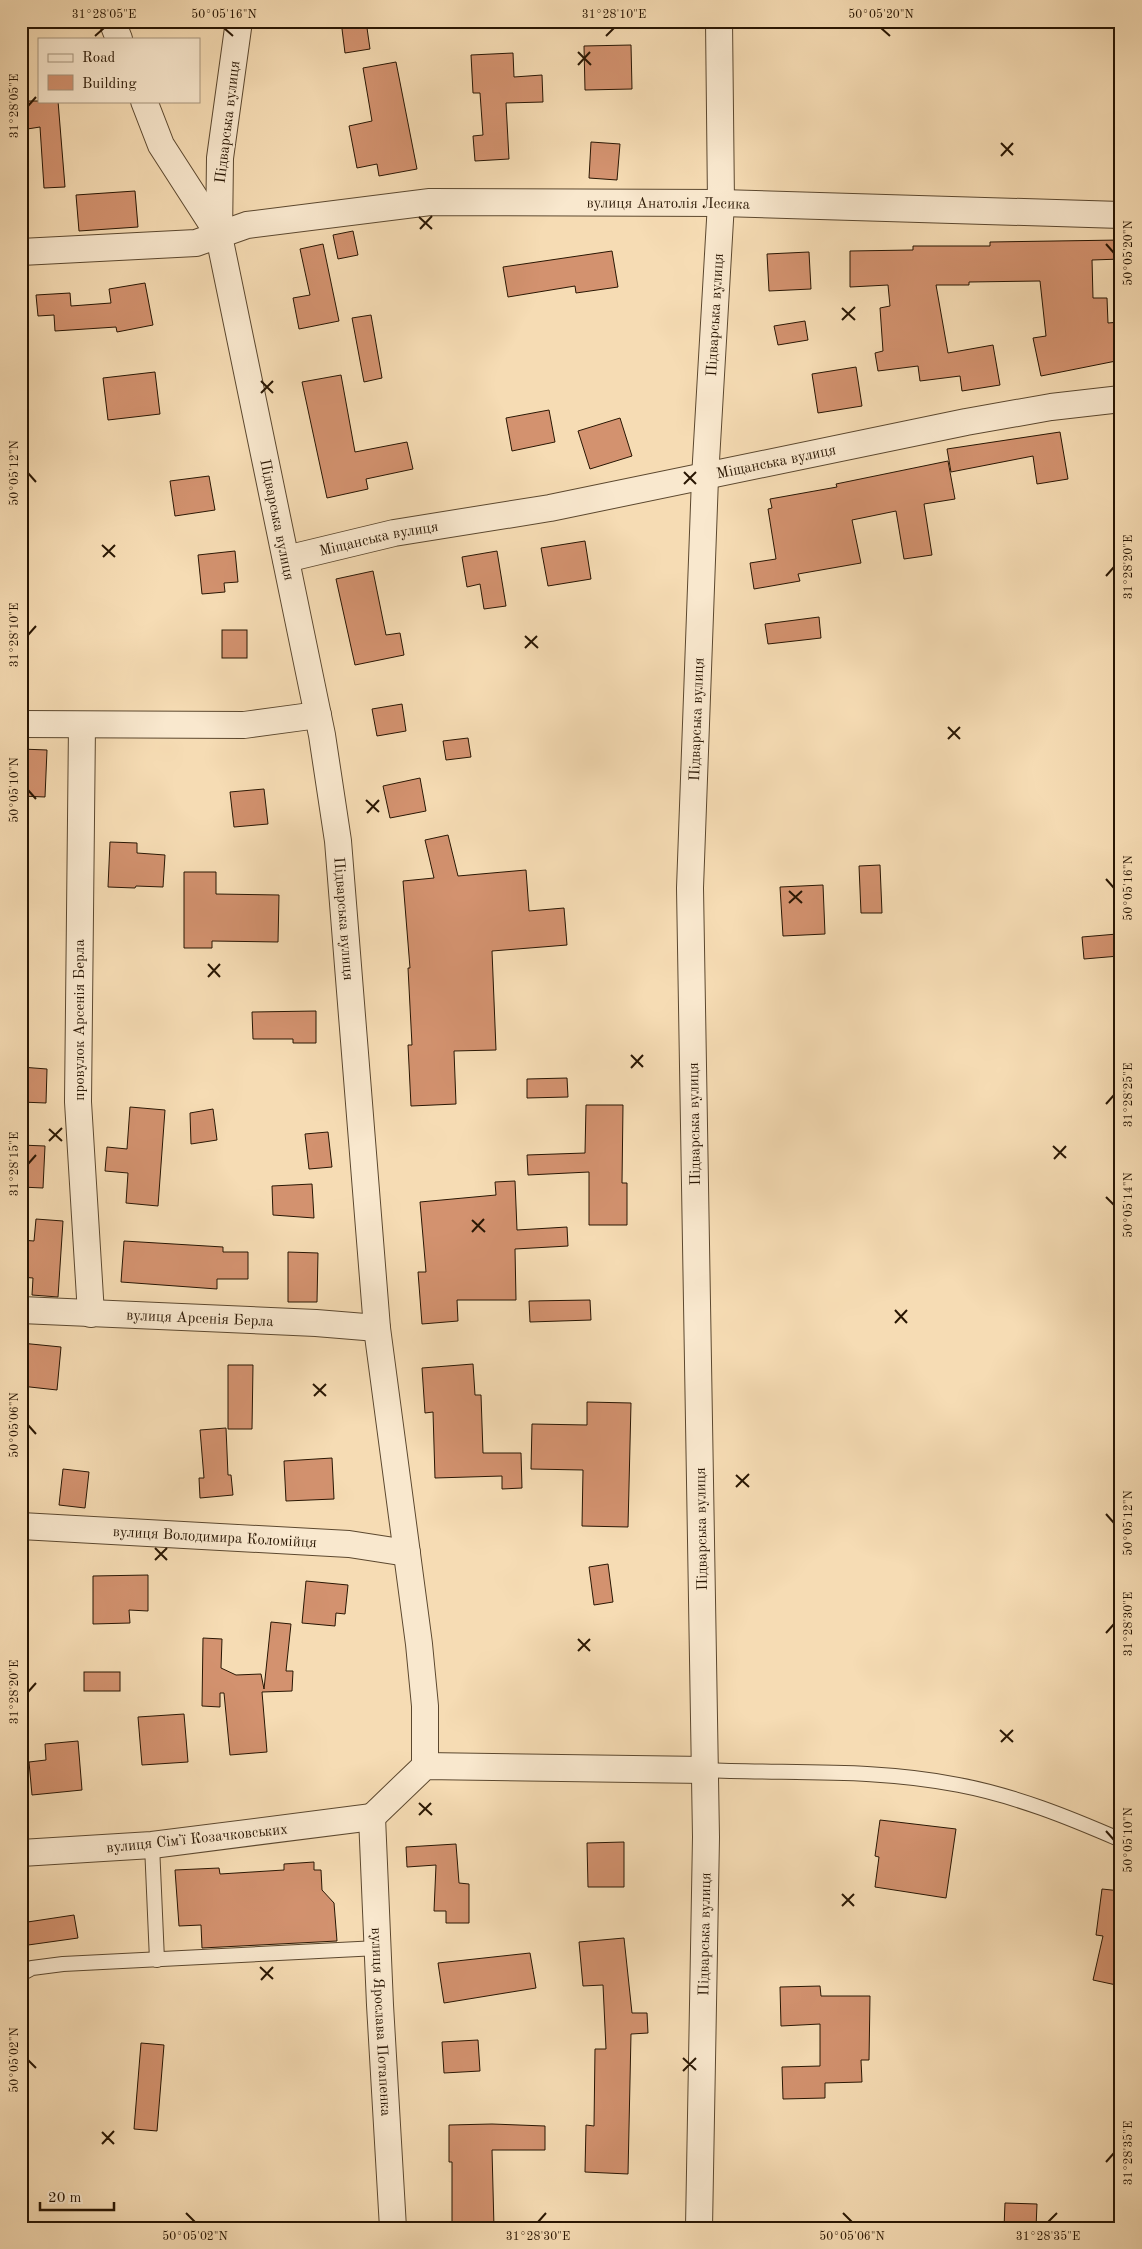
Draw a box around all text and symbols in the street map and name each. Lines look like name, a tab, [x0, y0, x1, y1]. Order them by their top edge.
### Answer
text: 31°28'05"E	[72, 8, 136, 21]
text: 50°05'16"N	[191, 8, 257, 21]
text: 50°05'20"N	[848, 8, 914, 21]
text: 31°28'10"E	[582, 9, 646, 21]
legend	[38, 38, 200, 102]
text: Road	[82, 51, 116, 66]
street label: Підварська вулиця	[214, 60, 243, 184]
text: 31°28'05"E	[8, 74, 21, 138]
text: Building	[82, 77, 137, 92]
street label: вулиця Анатолія Лесика	[586, 197, 751, 213]
text: 50°05'20"N	[1122, 220, 1135, 286]
street label: Підварська вулиця	[705, 253, 727, 377]
text: 50°05'12"N	[8, 440, 21, 506]
street label: Міщанська вулиця	[715, 443, 838, 482]
street label: Підварська вулиця	[256, 458, 296, 582]
street label: Міщанська вулиця	[318, 520, 440, 560]
text: 31°28'20"E	[1123, 535, 1135, 599]
text: 31°28'10"E	[9, 603, 21, 667]
street label: Підварська вулиця	[688, 657, 707, 781]
text: 50°05'10"N	[8, 757, 21, 823]
text: 50°05'16"N	[1122, 855, 1135, 921]
street label: Підварська вулиця	[330, 857, 355, 981]
street label: провулок Арсенія Берла	[73, 939, 88, 1101]
street label: Підварська вулиця	[687, 1062, 704, 1186]
text: 31°28'25"E	[1122, 1063, 1135, 1127]
text: 31°28'15"E	[8, 1132, 21, 1196]
text: 50°05'14"N	[1122, 1172, 1135, 1238]
street label: вулиця Арсенія Берла	[126, 1309, 274, 1330]
text: 50°05'06"N	[8, 1392, 21, 1458]
street label: Підварська вулиця	[694, 1467, 711, 1591]
text: 50°05'12"N	[1122, 1490, 1135, 1556]
street label: вулиця Володимира Коломійця	[112, 1525, 317, 1551]
text: 31°28'30"E	[1123, 1592, 1135, 1656]
text: 31°28'20"E	[9, 1660, 21, 1724]
text: 50°05'10"N	[1122, 1807, 1135, 1873]
street label: вулиця Сімʼї Козачковських	[106, 1822, 289, 1856]
street label: Підварська вулиця	[697, 1872, 714, 1996]
street label: вулиця Ярослава Потапенка	[368, 1927, 393, 2117]
text: 50°05'02"N	[8, 2027, 21, 2093]
text: 31°28'35"E	[1122, 2121, 1135, 2185]
scale bar	[40, 2179, 114, 2211]
text: 20 m	[48, 2191, 82, 2206]
text: 50°05'02"N	[162, 2230, 228, 2243]
text: 50°05'06"N	[819, 2230, 885, 2243]
text: 31°28'35"E	[1016, 2230, 1080, 2243]
text: 31°28'30"E	[506, 2231, 570, 2243]

